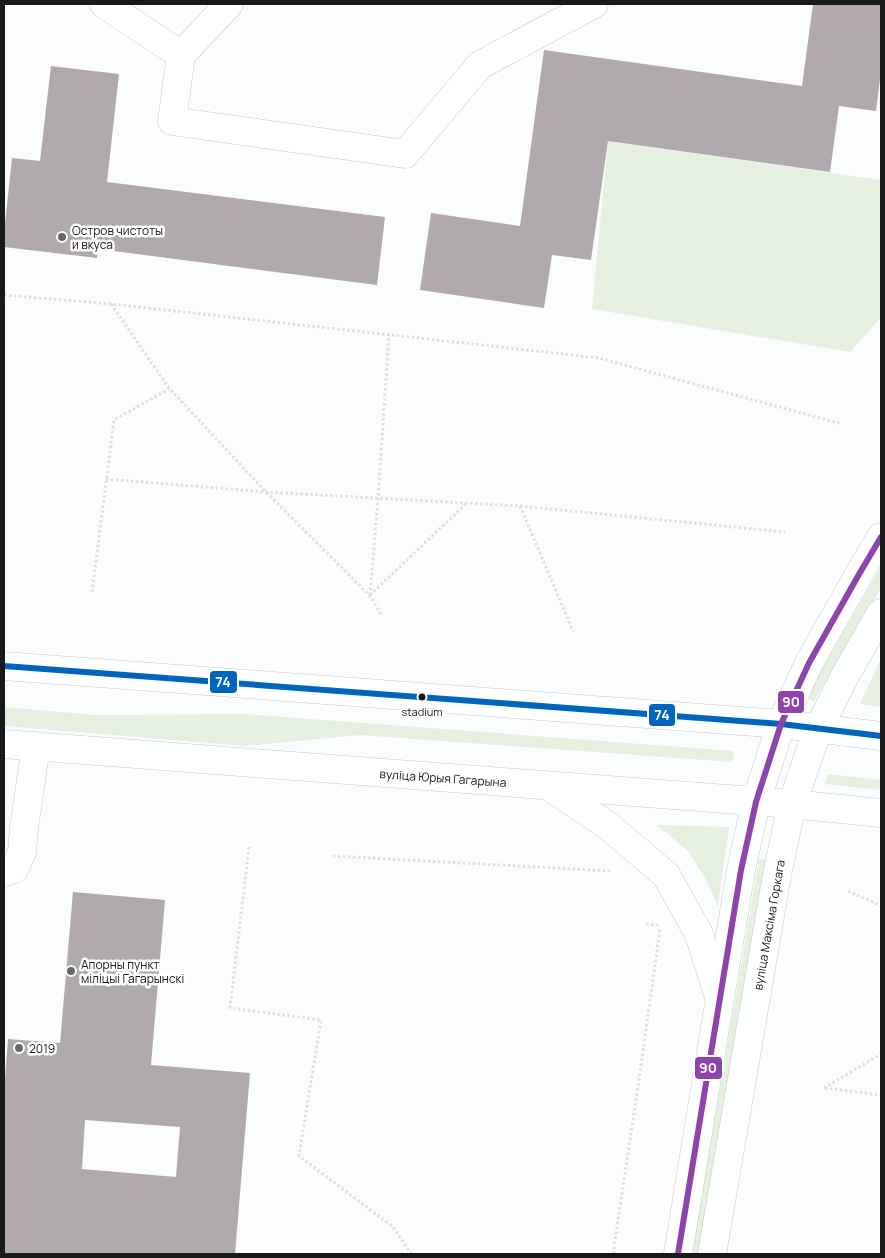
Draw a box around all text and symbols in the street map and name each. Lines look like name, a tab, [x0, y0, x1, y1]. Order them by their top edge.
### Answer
place label: Остров чистоты и вкуса	[72, 222, 163, 253]
marker: Остров чистоты и вкуса	[56, 231, 68, 243]
line badge: 74	[209, 670, 238, 694]
text: 74	[215, 672, 231, 691]
line badge: 90	[777, 690, 805, 714]
marker: stadium	[417, 692, 427, 702]
text: 90	[782, 692, 800, 711]
line badge: 74	[648, 703, 676, 727]
place label: stadium	[401, 704, 443, 719]
text: 74	[654, 705, 670, 724]
street label: вуліца Юрыя Гагарына	[379, 765, 507, 791]
street label: вуліца Максіма Горкага	[749, 858, 789, 992]
place label: Апорны пункт міліцыі Гагарынскі	[81, 956, 184, 987]
marker: Апорны пункт міліцыі Гагарынскі	[65, 965, 77, 977]
place label: 2019	[29, 1040, 55, 1057]
marker: 2019	[13, 1042, 25, 1054]
line badge: 90	[694, 1056, 723, 1080]
text: 90	[699, 1058, 717, 1077]

